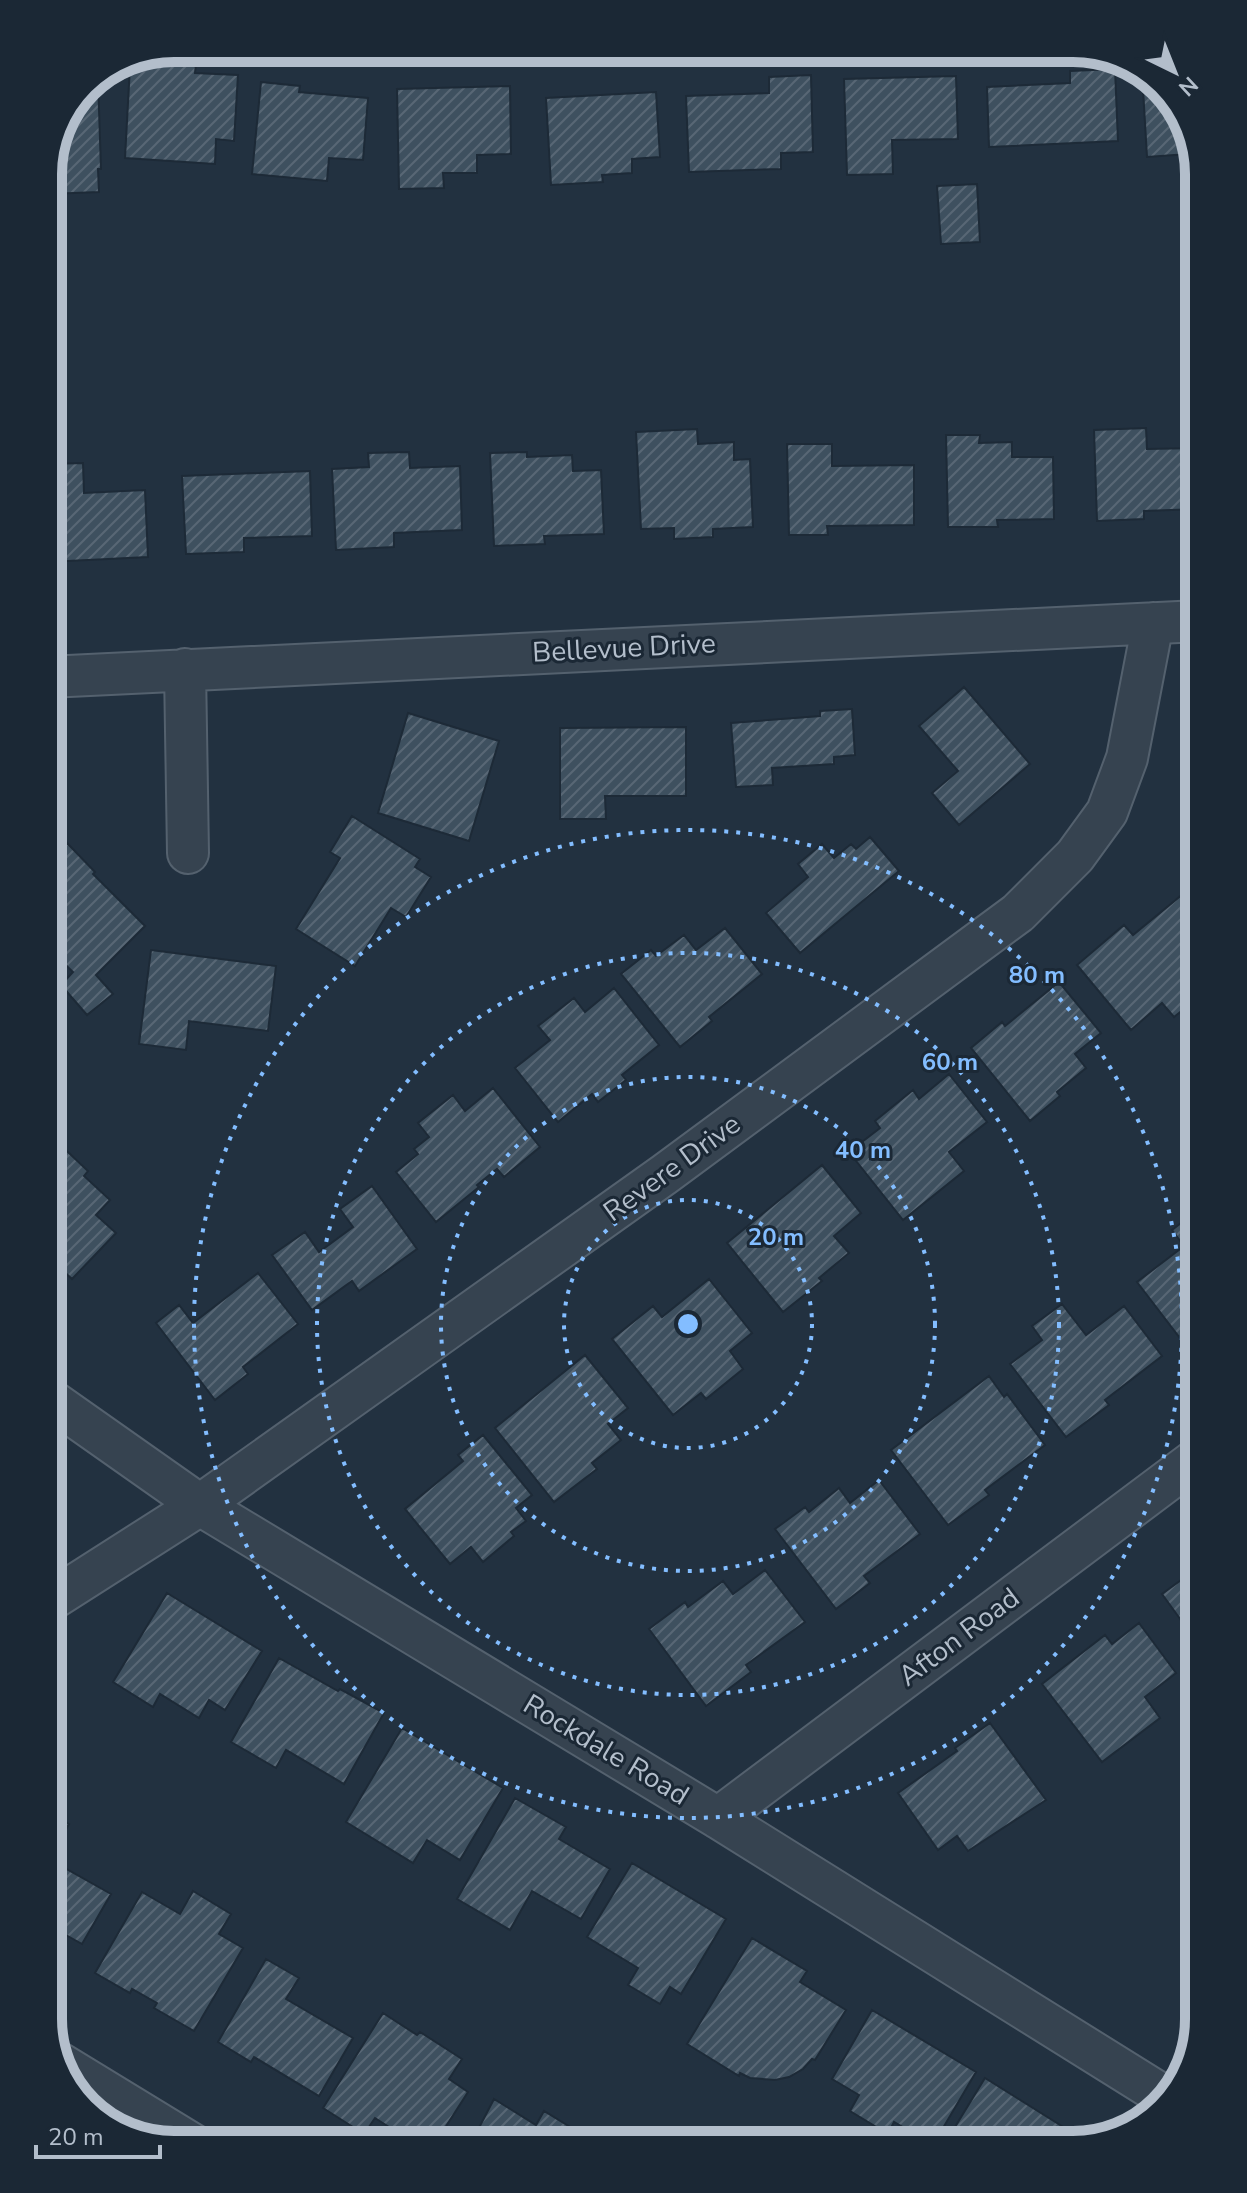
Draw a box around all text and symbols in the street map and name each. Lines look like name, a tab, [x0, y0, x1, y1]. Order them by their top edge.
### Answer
north arrow	[1135, 32, 1215, 112]
text: N	[1172, 69, 1204, 102]
street label: Bellevue Drive	[531, 624, 717, 672]
text: 80 m	[1009, 959, 1065, 991]
text: 60 m	[922, 1046, 978, 1078]
street label: Revere Drive	[596, 1105, 748, 1231]
text: 40 m	[835, 1134, 891, 1166]
text: 20 m	[748, 1221, 804, 1253]
centre of rings	[674, 1310, 702, 1338]
street label: Afton Road	[891, 1579, 1027, 1695]
street label: Rockdale Road	[516, 1686, 696, 1814]
scale bar	[36, 2109, 160, 2159]
text: 20 m	[48, 2121, 104, 2153]

